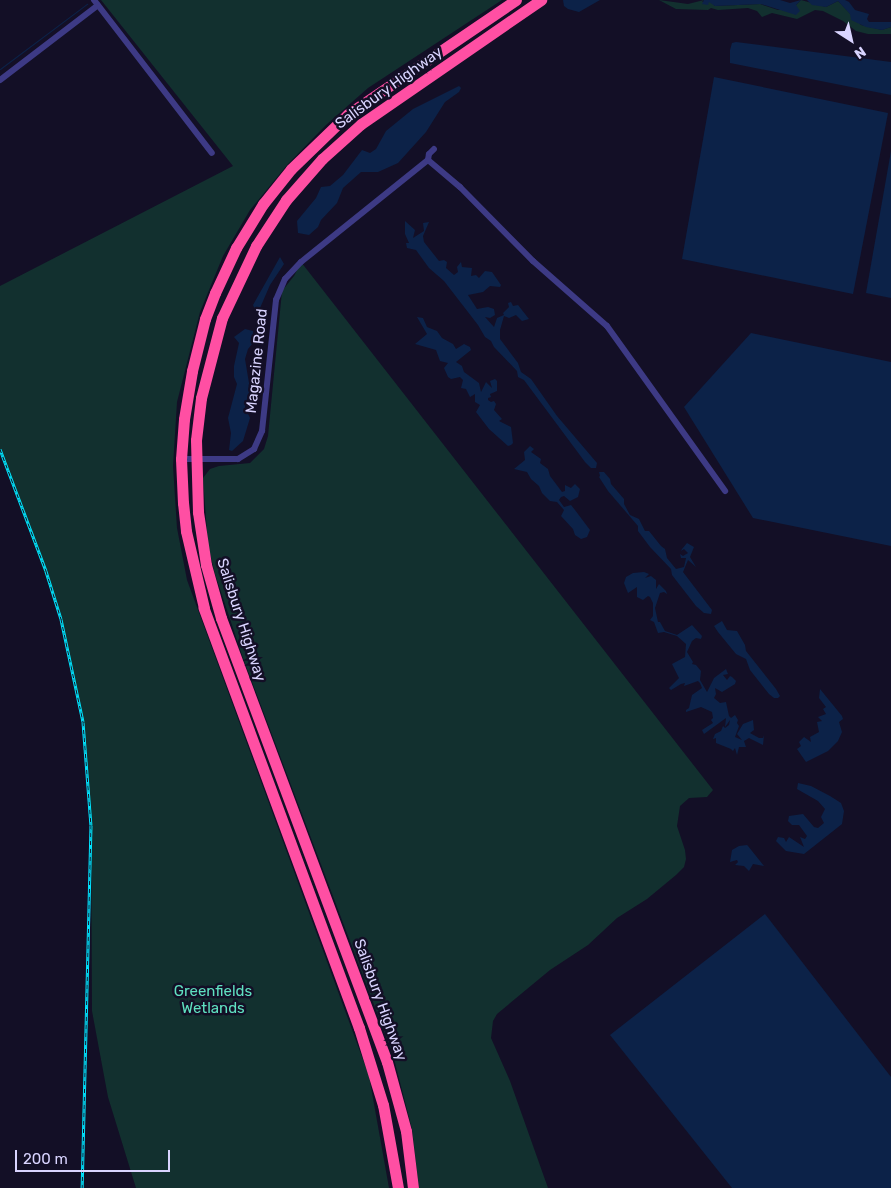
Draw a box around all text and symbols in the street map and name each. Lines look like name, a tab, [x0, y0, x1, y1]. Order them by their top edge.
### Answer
north arrow	[826, 15, 876, 65]
street label: Salisbury Highway	[332, 43, 446, 133]
text: N	[851, 43, 869, 63]
street label: Magazine Road	[243, 308, 271, 414]
street label: Salisbury Highway	[213, 556, 269, 684]
street label: Salisbury Highway	[350, 936, 410, 1064]
park label: Greenfields Wetlands	[174, 982, 252, 1017]
scale bar	[18, 1140, 172, 1172]
text: 200 m	[23, 1150, 68, 1168]

